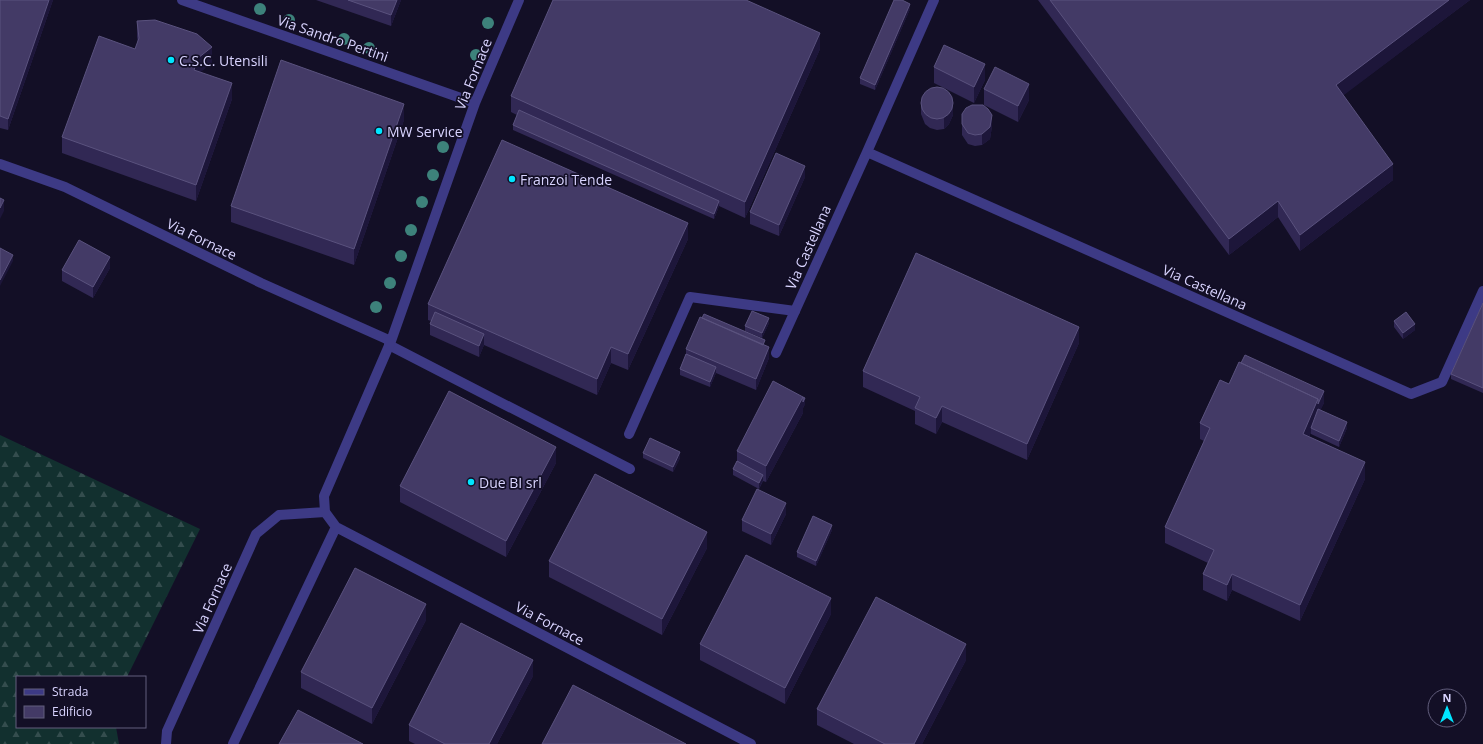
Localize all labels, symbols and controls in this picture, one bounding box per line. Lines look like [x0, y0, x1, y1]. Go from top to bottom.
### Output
street label: Via Sandro Pertini [275, 10, 391, 66]
street label: Via Fornace [450, 35, 496, 113]
place label: C.S.C. Utensili [179, 51, 268, 70]
marker: C.S.C. Utensili [166, 55, 176, 65]
place label: MW Service [387, 122, 463, 141]
marker: MW Service [374, 126, 384, 136]
place label: Franzoi Tende [520, 170, 612, 189]
marker: Franzoi Tende [507, 174, 517, 184]
street label: Via Castellana [781, 202, 835, 292]
street label: Via Fornace [164, 214, 240, 264]
street label: Via Castellana [1160, 260, 1250, 314]
place label: Due BI srl [479, 473, 542, 492]
marker: Due BI srl [466, 477, 476, 487]
street label: Via Fornace [188, 559, 236, 636]
street label: Via Fornace [512, 597, 588, 649]
legend [16, 676, 146, 728]
text: Strada [52, 683, 88, 700]
north arrow [1427, 688, 1467, 728]
text: N [1443, 690, 1451, 705]
text: Edificio [52, 703, 92, 720]

